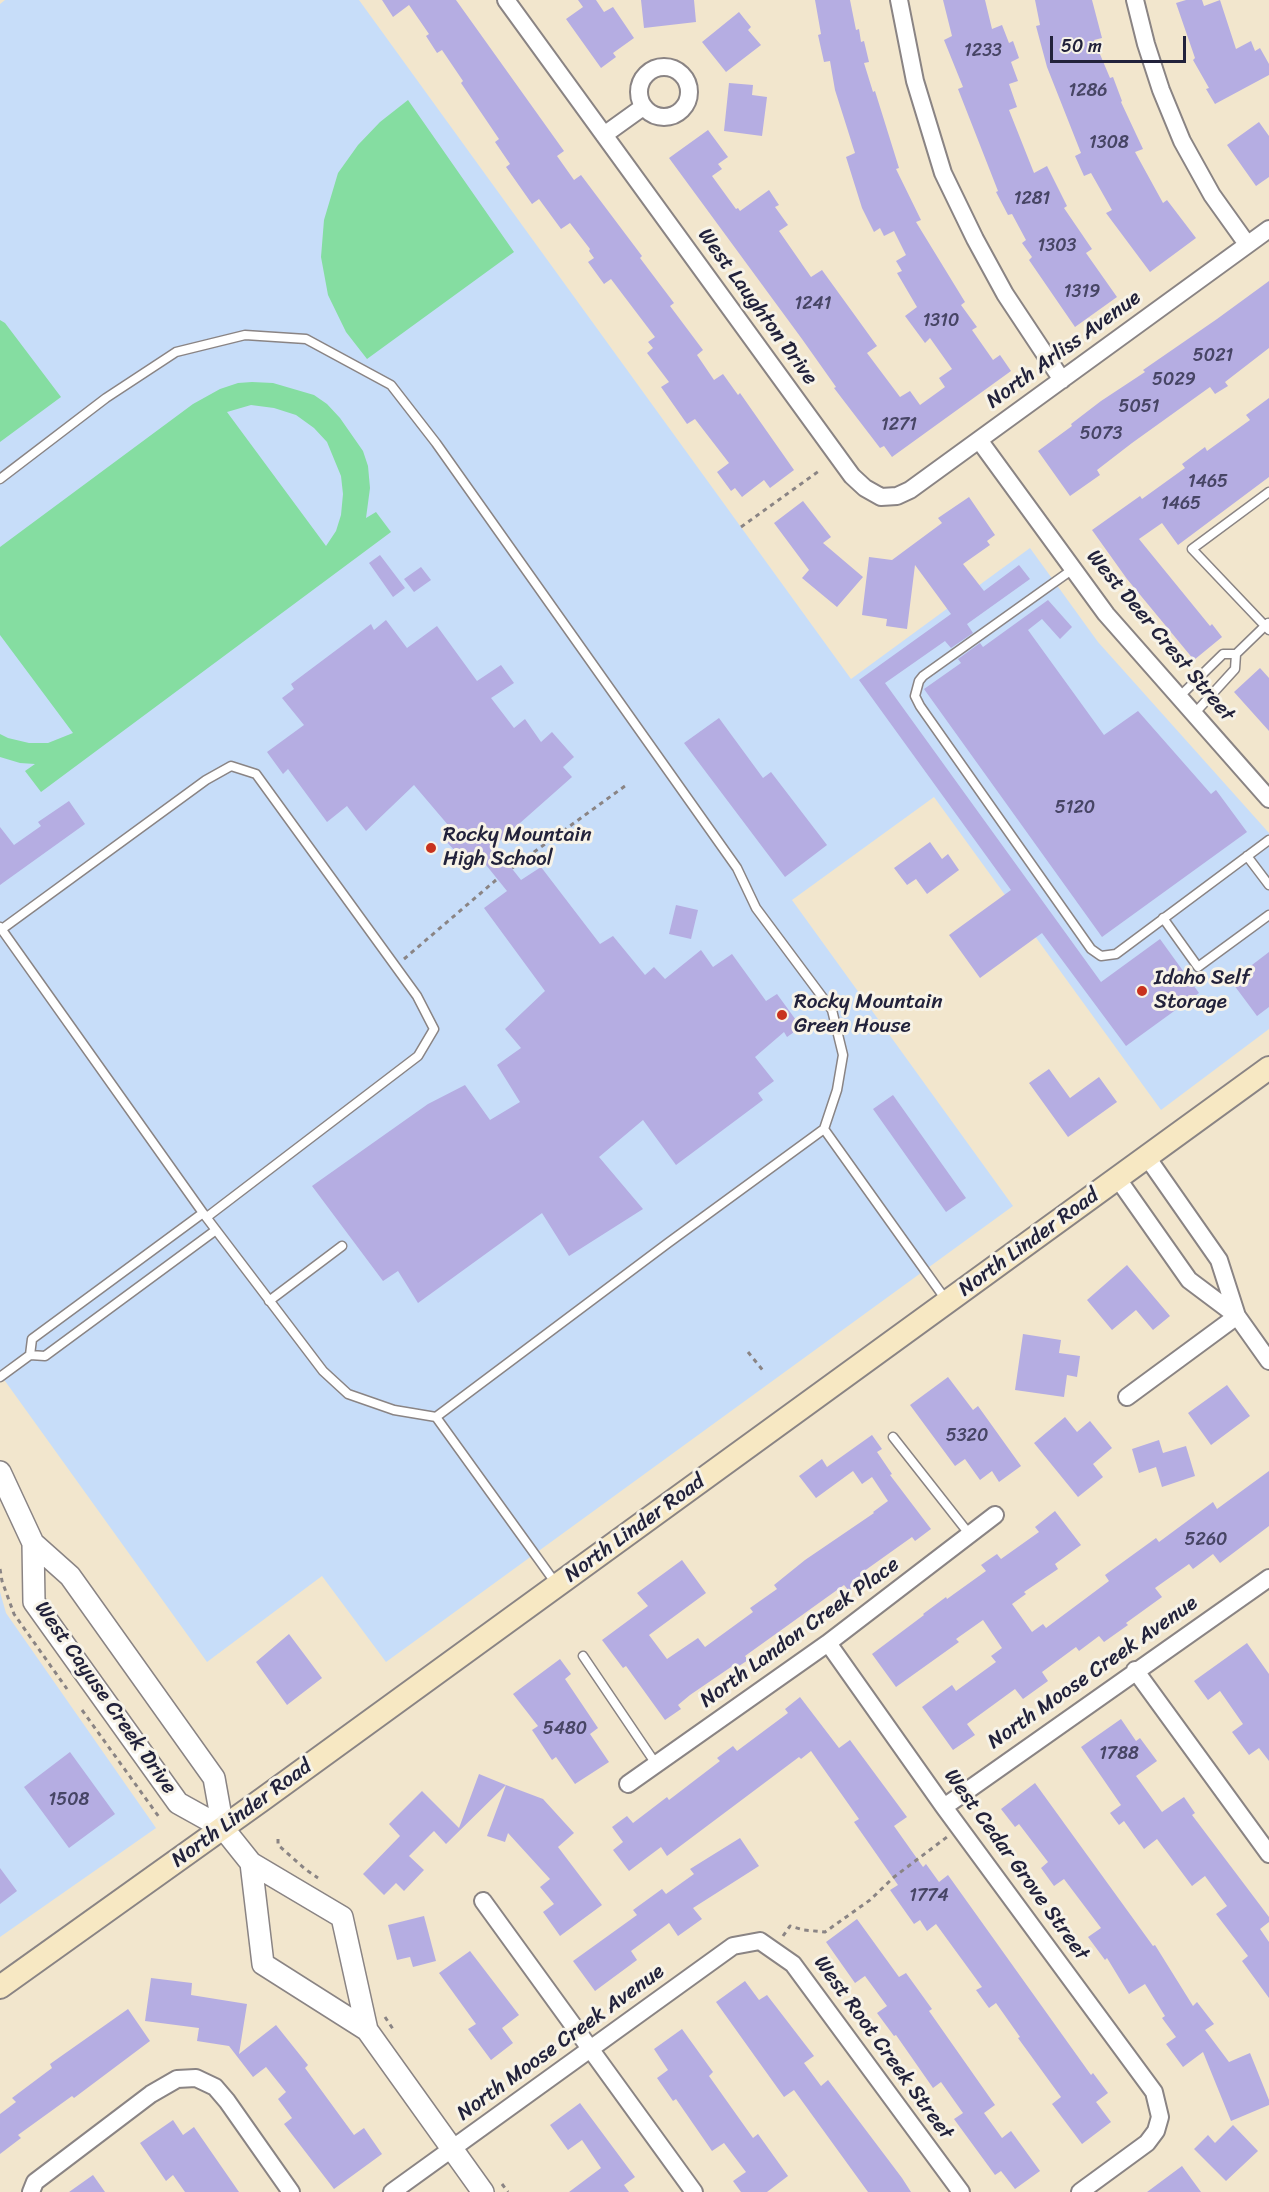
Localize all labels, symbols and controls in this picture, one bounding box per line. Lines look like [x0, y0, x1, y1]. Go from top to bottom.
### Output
scale bar [1053, 24, 1190, 62]
text: 50 m [1061, 30, 1102, 62]
house number: 1233 [964, 40, 1002, 62]
house number: 1286 [1068, 80, 1108, 102]
house number: 1308 [1089, 132, 1129, 154]
house number: 1281 [1014, 188, 1050, 210]
street label: West Laughton Drive [692, 224, 822, 390]
house number: 1303 [1038, 235, 1076, 257]
house number: 1319 [1064, 281, 1100, 303]
street label: North Arliss Avenue [982, 286, 1146, 414]
house number: 1241 [794, 293, 832, 315]
house number: 1310 [923, 310, 959, 332]
house number: 5021 [1193, 345, 1233, 367]
house number: 5029 [1152, 369, 1196, 391]
house number: 5051 [1118, 396, 1160, 418]
house number: 1271 [881, 414, 917, 436]
house number: 5073 [1080, 423, 1122, 445]
house number: 1465 [1188, 471, 1228, 493]
house number: 1465 [1161, 493, 1201, 515]
street label: West Deer Crest Street [1081, 545, 1239, 727]
house number: 5120 [1055, 797, 1095, 819]
place label: Rocky Mountain High School [443, 823, 592, 873]
marker: Rocky Mountain High School [424, 841, 438, 855]
place label: Idaho Self Storage [1154, 966, 1250, 1016]
marker: Idaho Self Storage [1135, 984, 1149, 998]
place label: Rocky Mountain Green House [794, 990, 943, 1040]
marker: Rocky Mountain Green House [775, 1008, 789, 1022]
street label: North Linder Road [954, 1184, 1104, 1302]
house number: 5320 [946, 1425, 988, 1447]
street label: North Linder Road [560, 1470, 710, 1588]
house number: 5260 [1185, 1529, 1227, 1551]
street label: North Landon Creek Place [695, 1552, 905, 1714]
street label: North Moose Creek Avenue [983, 1591, 1203, 1755]
street label: West Cayuse Creek Drive [29, 1597, 181, 1799]
house number: 5480 [543, 1718, 587, 1740]
house number: 1788 [1099, 1743, 1139, 1765]
street label: North Linder Road [167, 1755, 317, 1873]
street label: West Cedar Grove Street [938, 1764, 1094, 1966]
house number: 1508 [49, 1789, 89, 1811]
house number: 1774 [909, 1885, 949, 1907]
street label: West Root Creek Street [808, 1951, 958, 2145]
street label: North Moose Creek Avenue [452, 1959, 670, 2127]

